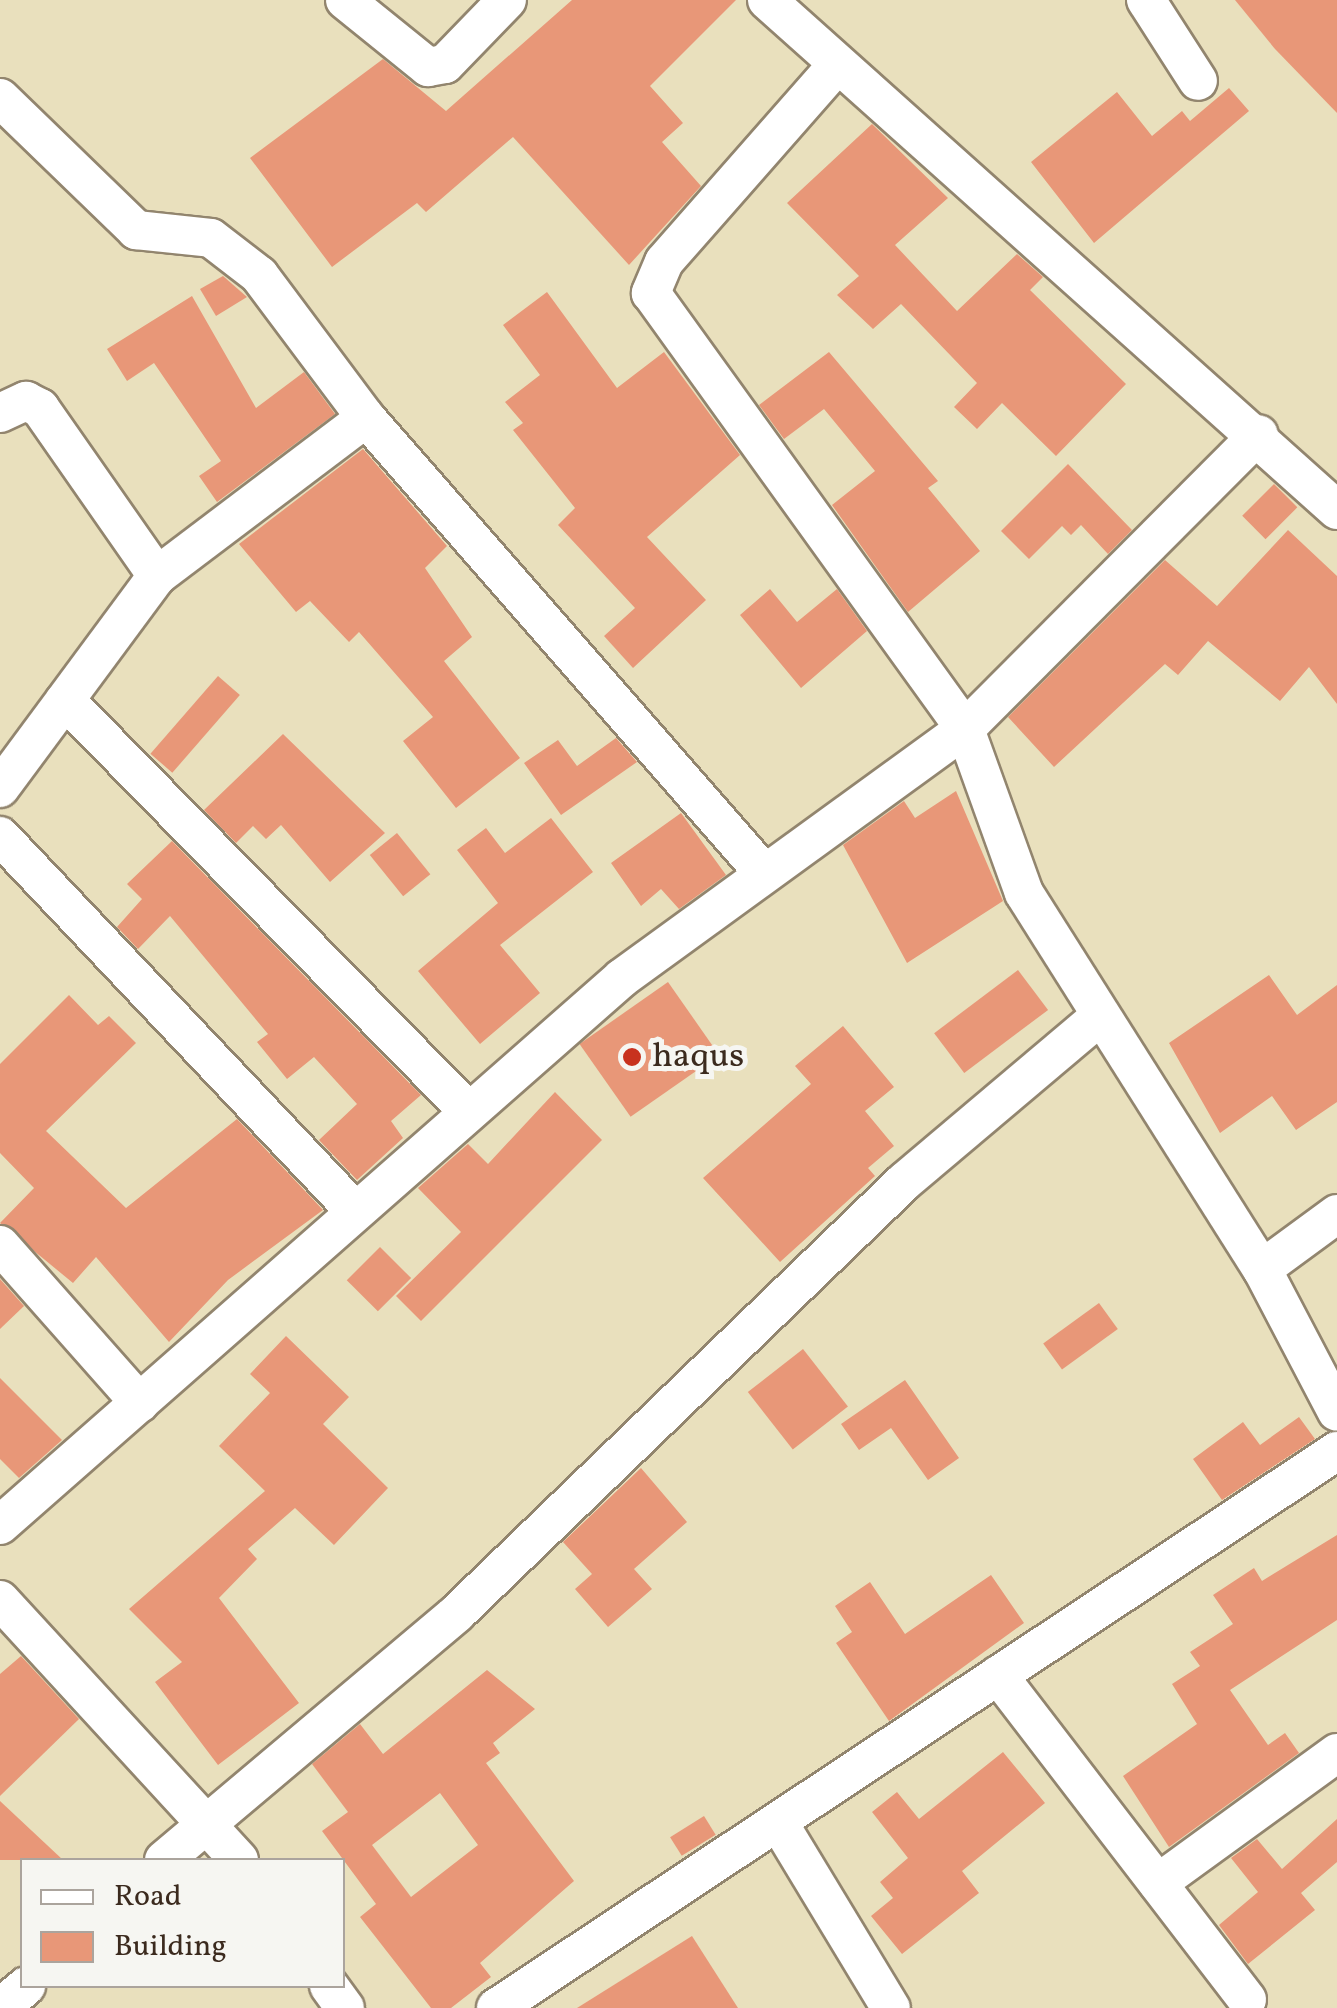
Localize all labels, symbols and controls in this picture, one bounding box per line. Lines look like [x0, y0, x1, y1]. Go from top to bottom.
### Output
place label: haqus [652, 1036, 744, 1078]
marker: haqus [621, 1046, 643, 1068]
legend [20, 1858, 345, 1988]
text: Road [114, 1876, 182, 1918]
text: Building [114, 1926, 227, 1968]

